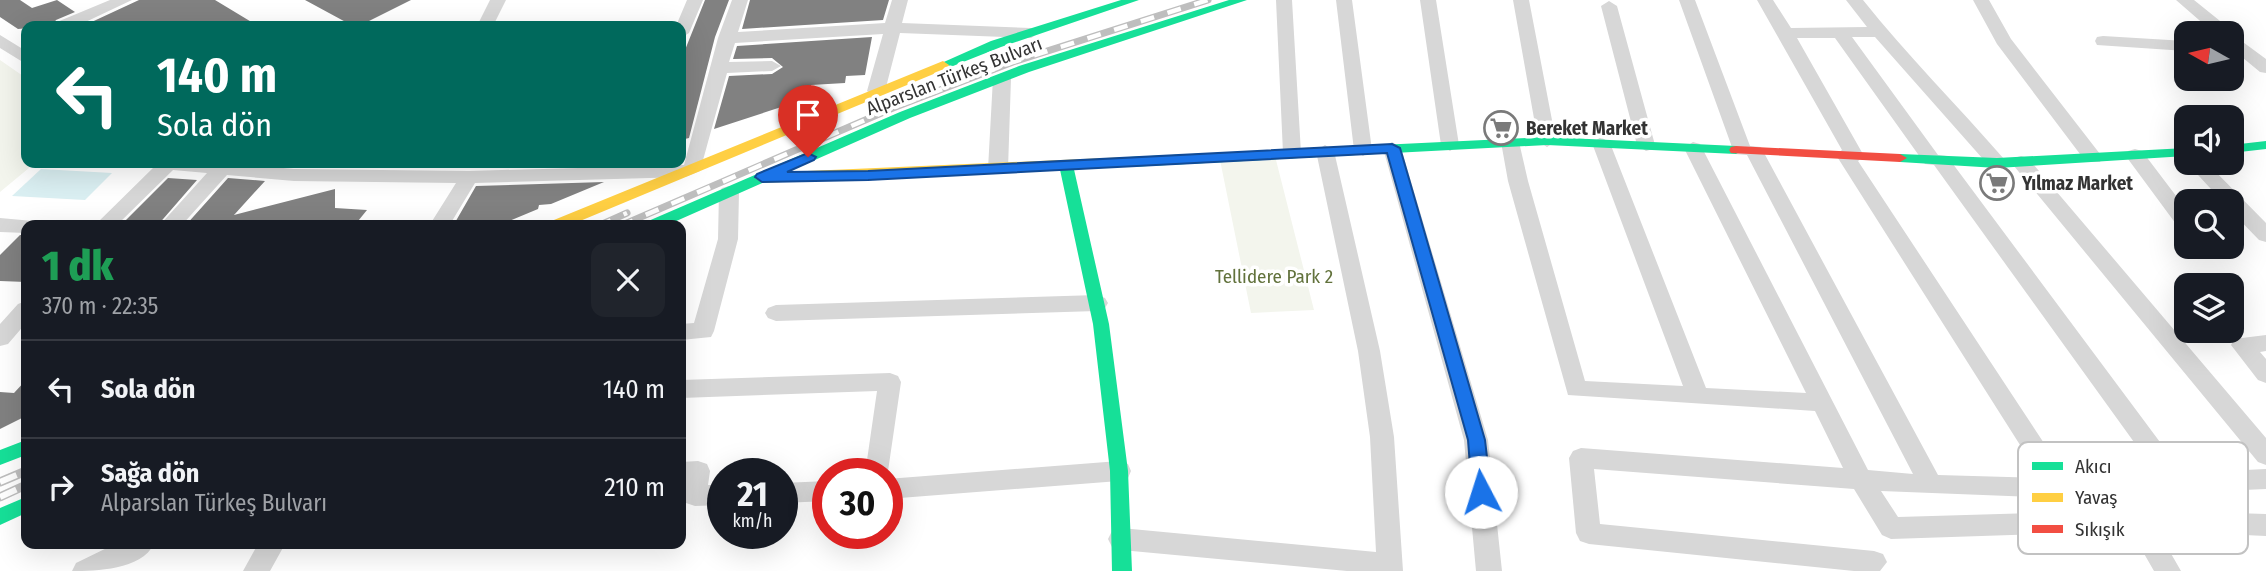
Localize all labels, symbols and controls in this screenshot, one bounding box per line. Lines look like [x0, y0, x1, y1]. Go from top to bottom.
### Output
north arrow [2174, 21, 2244, 91]
map controls [2174, 21, 2244, 343]
street label: Alparslan Türkeş Bulvarı [863, 32, 1045, 120]
text: 140 m [157, 46, 277, 105]
icon: left [42, 49, 133, 140]
pin [778, 85, 838, 157]
icon: arrive [789, 96, 827, 134]
button: sound [2174, 105, 2244, 175]
text: Sola dön [157, 106, 272, 144]
supermarket icon: Bereket Market [1482, 109, 1520, 147]
place label: Bereket Market [1526, 117, 1648, 140]
supermarket icon: Yılmaz Market [1978, 164, 2016, 202]
place label: Yılmaz Market [2021, 172, 2133, 195]
button: search [2174, 189, 2244, 259]
text: 1 dk [42, 241, 113, 291]
button: close [591, 243, 665, 317]
park label: Tellidere Park 2 [1215, 265, 1333, 288]
button: layers [2174, 273, 2244, 343]
text: 370 m · 22:35 [42, 292, 158, 320]
icon: left [42, 370, 80, 408]
text: Sola dön [101, 374, 195, 405]
text: 140 m [603, 374, 665, 405]
legend [2018, 442, 2248, 554]
position arrow [1444, 455, 1518, 529]
text: Akıcı [2075, 455, 2112, 478]
text: Sağa dön [101, 458, 200, 489]
speed limit sign: 30 [812, 458, 903, 549]
icon: right [42, 468, 80, 506]
text: 210 m [604, 472, 665, 503]
text: 21 [737, 473, 768, 515]
text: Yavaş [2075, 486, 2117, 509]
text: Alparslan Türkeş Bulvarı [101, 489, 327, 517]
text: km/h [732, 510, 773, 532]
text: Sıkışık [2075, 518, 2125, 541]

